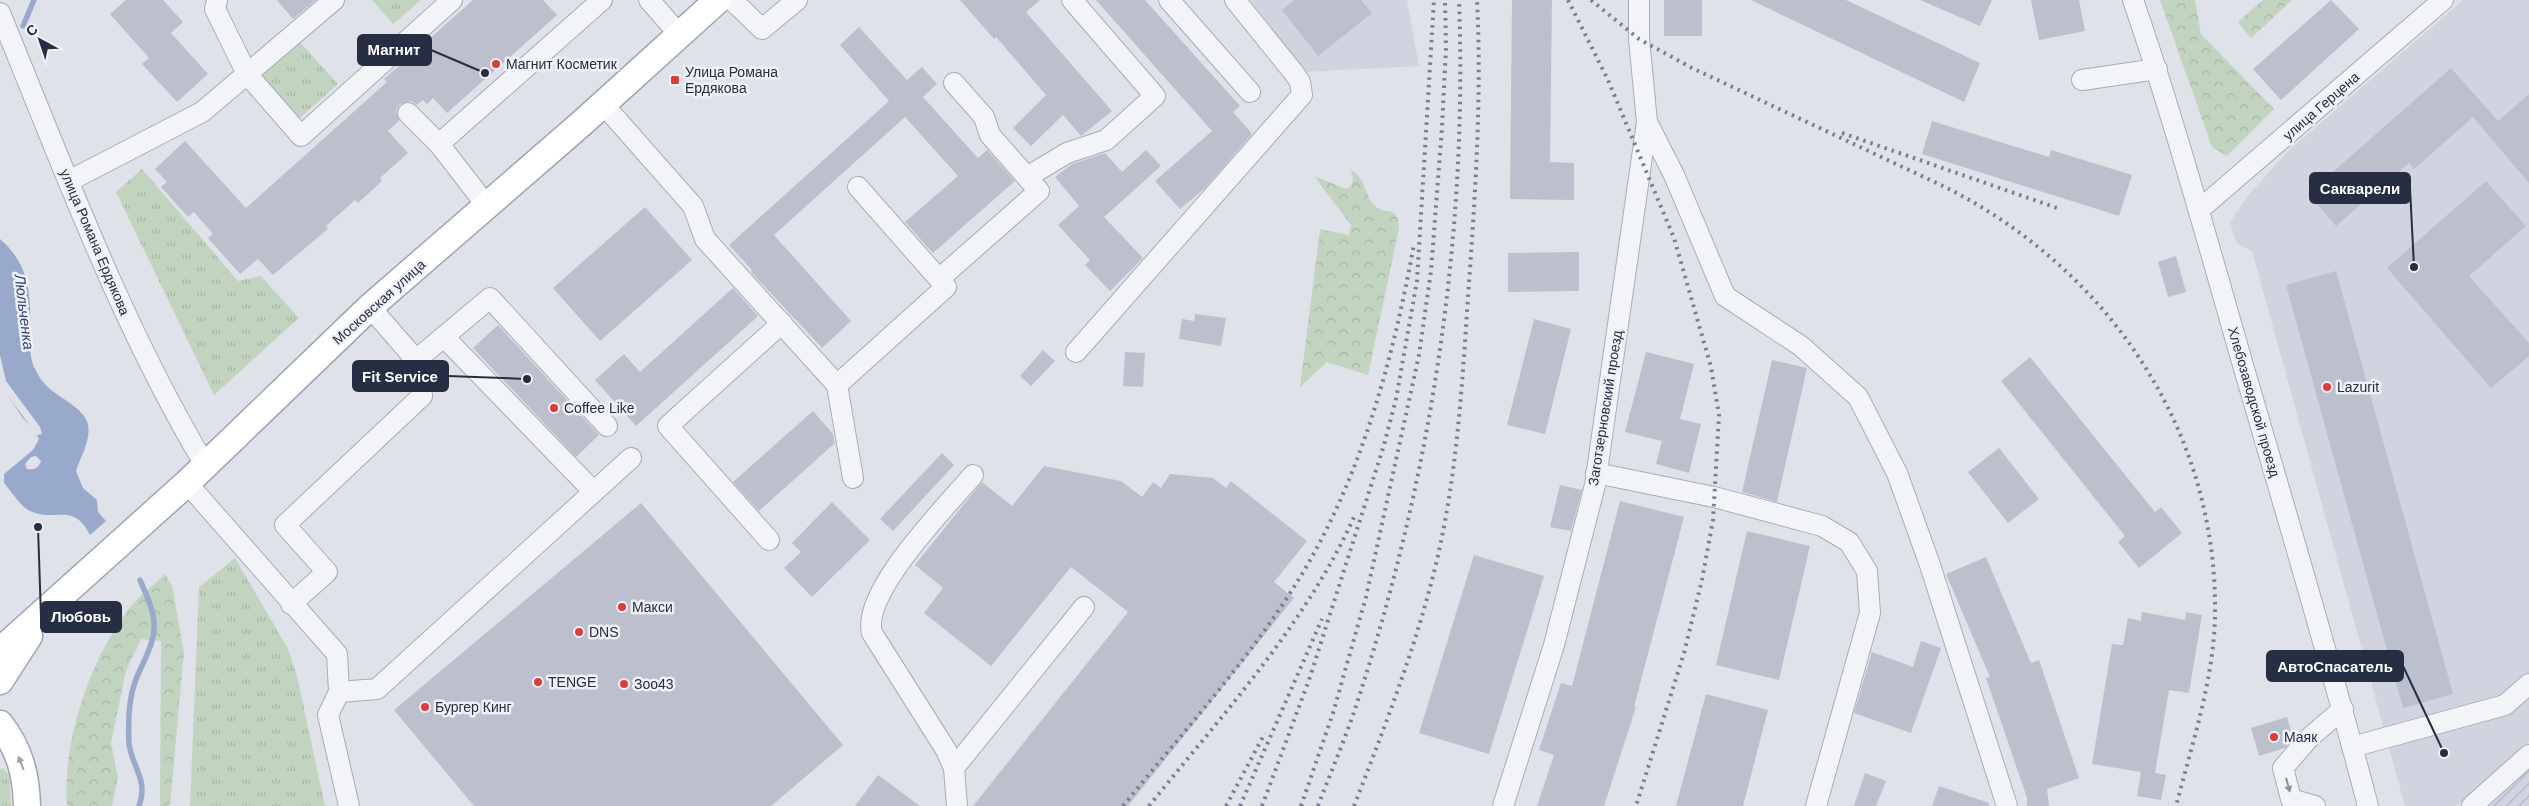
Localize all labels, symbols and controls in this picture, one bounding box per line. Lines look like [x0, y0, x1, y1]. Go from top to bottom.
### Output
north arrow [15, 15, 65, 65]
text: С [23, 21, 41, 39]
callout: Магнит [358, 35, 431, 65]
text: Магнит [368, 41, 420, 58]
place label: Магнит Косметик [506, 56, 618, 72]
marker: Магнит Косметик [490, 58, 502, 70]
place label: Улица Романа Ердякова [685, 64, 778, 96]
street label: улица Герцена [2280, 68, 2363, 143]
marker: Улица Романа Ердякова [669, 74, 681, 86]
street label: улица Романа Ердякова [57, 166, 133, 318]
callout: Сакварели [2310, 173, 2410, 203]
text: Сакварели [2320, 180, 2400, 197]
street label: Московская улица [329, 256, 429, 348]
water label: Люльченка [11, 272, 38, 351]
street label: Хлебозаводской проезд [2225, 325, 2283, 479]
street label: Заготзерновский проезд [1585, 329, 1625, 487]
callout: Fit Service [353, 361, 448, 391]
text: Fit Service [362, 368, 438, 385]
place label: Lazurit [2337, 379, 2379, 395]
marker: Lazurit [2321, 381, 2333, 393]
place label: Coffee Like [564, 400, 635, 416]
marker: Coffee Like [548, 402, 560, 414]
place label: Макси [632, 599, 673, 615]
marker: Макси [616, 601, 628, 613]
callout: Любовь [41, 602, 121, 632]
text: Любовь [51, 608, 111, 625]
place label: DNS [589, 624, 619, 640]
marker: DNS [573, 626, 585, 638]
callout: АвтоСпасатель [2267, 651, 2403, 681]
text: АвтоСпасатель [2277, 658, 2393, 675]
place label: TENGE [548, 674, 596, 690]
marker: TENGE [532, 676, 544, 688]
place label: Зоо43 [634, 676, 674, 692]
marker: Зоо43 [618, 678, 630, 690]
place label: Бургер Кинг [435, 699, 512, 715]
marker: Бургер Кинг [419, 701, 431, 713]
place label: Маяк [2284, 729, 2318, 745]
marker: Маяк [2268, 731, 2280, 743]
one-way arrow [17, 755, 25, 770]
one-way arrow [2284, 777, 2292, 792]

